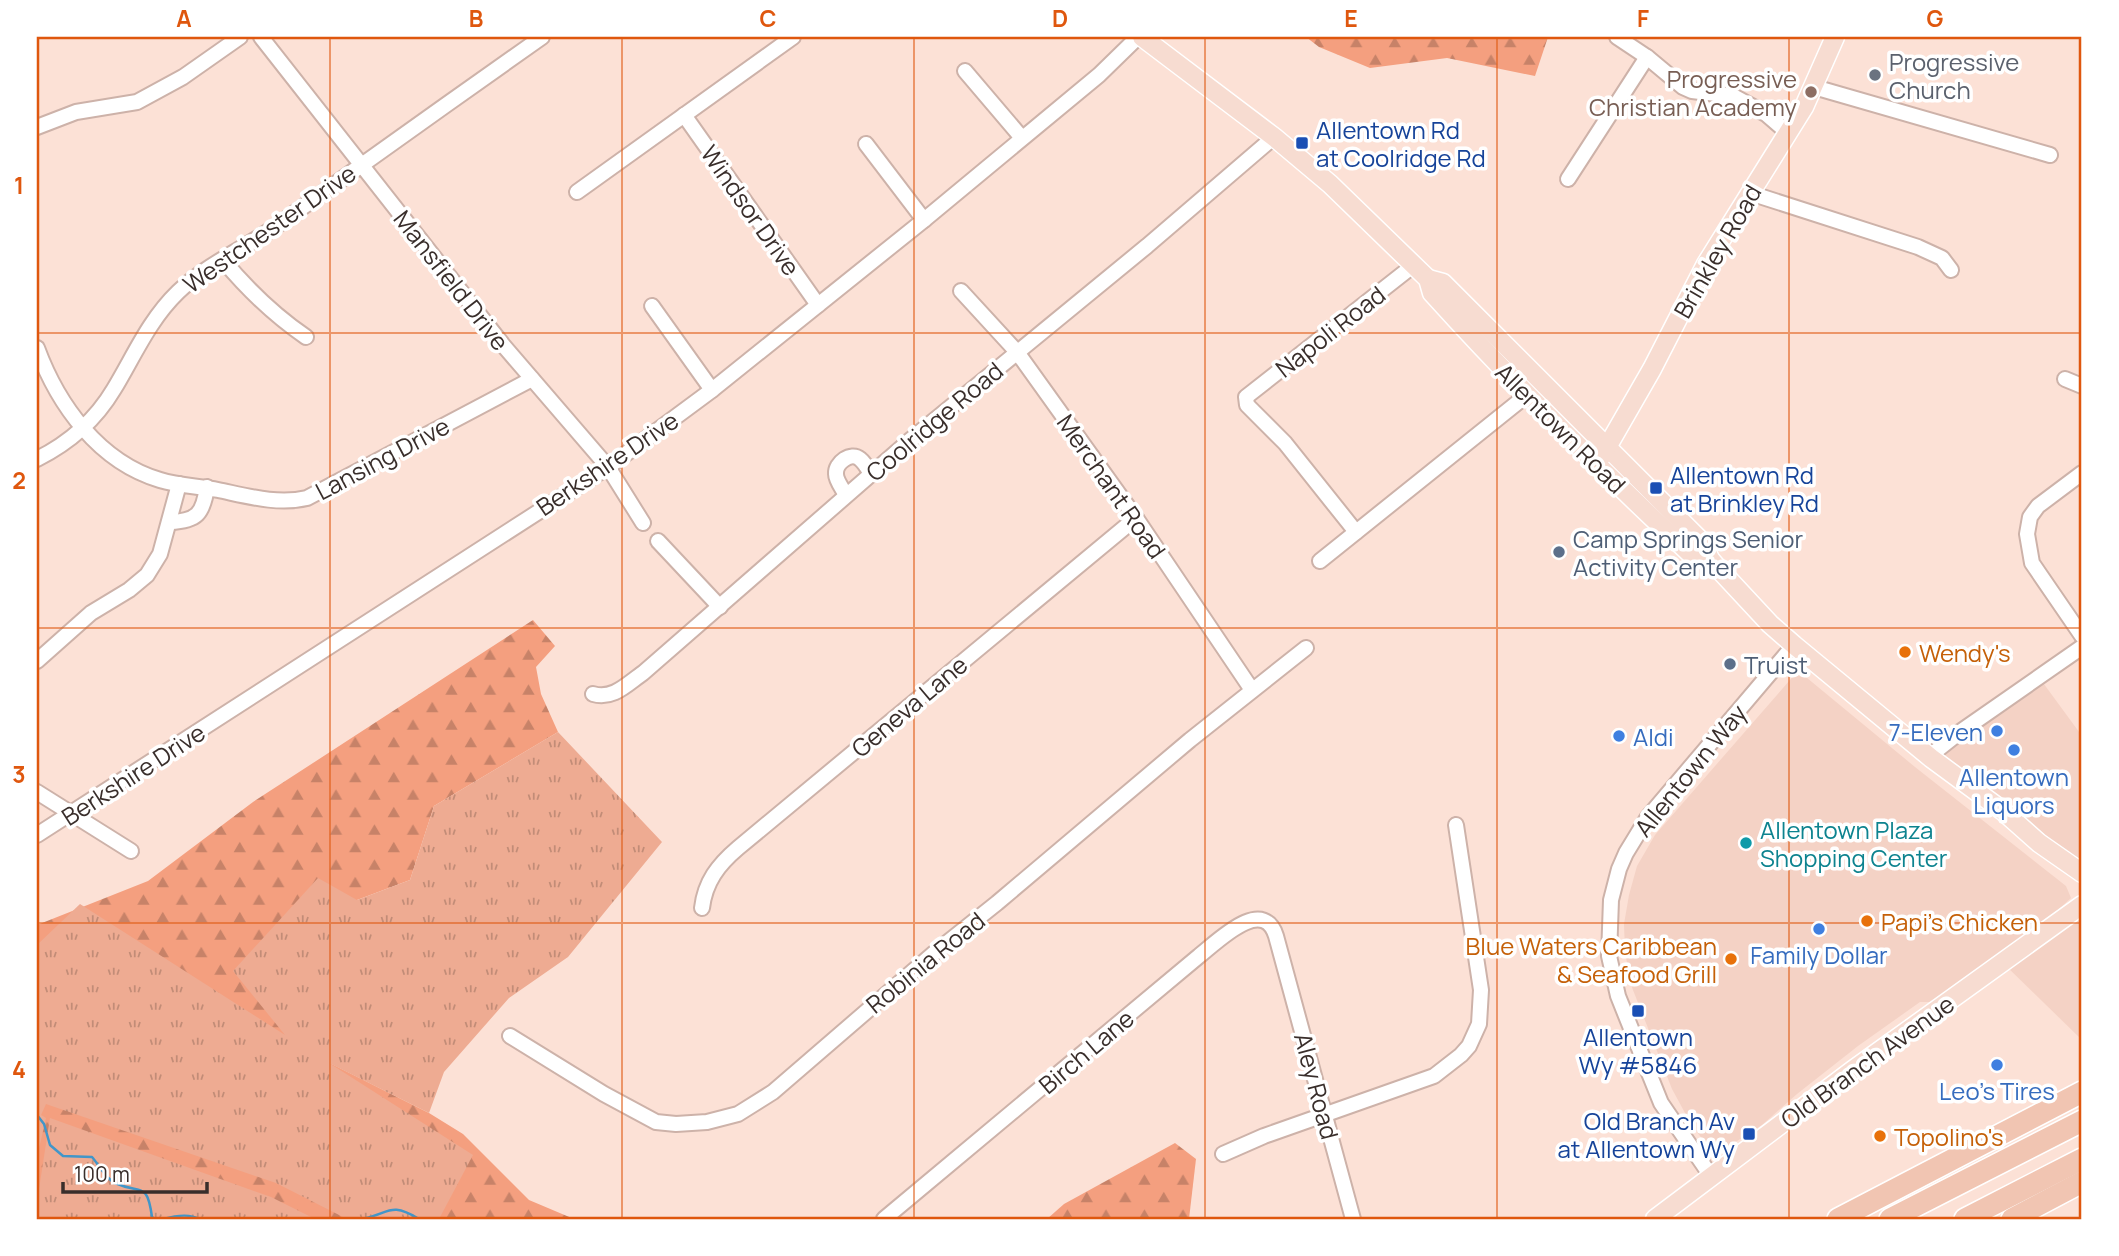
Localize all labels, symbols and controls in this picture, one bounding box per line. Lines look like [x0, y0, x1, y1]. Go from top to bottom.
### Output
text: A [176, 2, 192, 34]
text: B [469, 2, 483, 34]
text: C [760, 2, 777, 34]
text: D [1052, 2, 1068, 34]
text: E [1344, 2, 1358, 34]
text: F [1637, 2, 1649, 34]
text: G [1927, 2, 1944, 34]
place label: Progressive Church [1889, 45, 2019, 106]
place label: Progressive Christian Academy [1589, 62, 1797, 123]
marker: Progressive Church [1867, 67, 1883, 83]
marker: Progressive Christian Academy [1803, 84, 1819, 100]
place label: Allentown Rd at Coolridge Rd [1316, 113, 1486, 174]
marker: Allentown Rd at Coolridge Rd [1294, 135, 1310, 151]
street label: Windsor Drive [694, 138, 808, 282]
street label: Westchester Drive [176, 156, 362, 300]
text: 1 [14, 169, 24, 201]
street label: Brinkley Road [1665, 178, 1769, 324]
street label: Mansfield Drive [387, 203, 517, 357]
street label: Napoli Road [1268, 278, 1392, 384]
street label: Coolridge Road [858, 354, 1010, 488]
street label: Allentown Road [1489, 356, 1633, 500]
street label: Berkshire Drive [529, 403, 685, 523]
street label: Merchant Road [1050, 407, 1174, 565]
street label: Lansing Drive [309, 409, 455, 507]
place label: Allentown Rd at Brinkley Rd [1670, 458, 1819, 519]
text: 2 [12, 464, 26, 496]
marker: Allentown Rd at Brinkley Rd [1648, 480, 1664, 496]
place label: Camp Springs Senior Activity Center [1573, 522, 1804, 583]
marker: Camp Springs Senior Activity Center [1551, 544, 1567, 560]
place label: Wendy's [1919, 636, 2011, 669]
marker: Wendy's [1897, 644, 1913, 660]
street label: Geneva Lane [844, 648, 974, 764]
place label: Truist [1744, 648, 1808, 681]
marker: Truist [1722, 656, 1738, 672]
street label: Allentown Way [1626, 697, 1754, 843]
street label: Berkshire Drive [55, 715, 211, 833]
place label: 7-Eleven [1889, 715, 1983, 748]
place label: Aldi [1633, 720, 1674, 753]
marker: 7-Eleven [1989, 723, 2005, 739]
marker: Aldi [1611, 728, 1627, 744]
marker: Allentown Liquors [2006, 742, 2022, 758]
text: 3 [12, 758, 26, 790]
place label: Allentown Liquors [1959, 760, 2069, 821]
place label: Allentown Plaza Shopping Center [1760, 813, 1948, 874]
marker: Allentown Plaza Shopping Center [1738, 835, 1754, 851]
street label: Robinia Road [859, 904, 991, 1020]
place label: Papi's Chicken [1881, 905, 2038, 938]
marker: Papi's Chicken [1859, 913, 1875, 929]
marker: Family Dollar [1811, 921, 1827, 937]
place label: Blue Waters Caribbean & Seafood Grill [1466, 929, 1717, 990]
place label: Family Dollar [1750, 938, 1888, 971]
marker: Blue Waters Caribbean & Seafood Grill [1723, 951, 1739, 967]
street label: Old Branch Avenue [1774, 987, 1960, 1135]
street label: Birch Lane [1031, 1001, 1141, 1101]
marker: Allentown Wy #5846 [1630, 1003, 1646, 1019]
place label: Allentown Wy #5846 [1579, 1020, 1697, 1081]
street label: Aley Road [1287, 1029, 1347, 1143]
text: 4 [12, 1053, 26, 1085]
marker: Leo's Tires [1989, 1057, 2005, 1073]
place label: Leo's Tires [1939, 1074, 2055, 1107]
place label: Old Branch Av at Allentown Wy [1557, 1104, 1735, 1165]
place label: Topolino's [1894, 1120, 2004, 1153]
marker: Old Branch Av at Allentown Wy [1741, 1126, 1757, 1142]
marker: Topolino's [1872, 1128, 1888, 1144]
scale bar [63, 1151, 206, 1195]
text: 100 m [74, 1160, 130, 1188]

